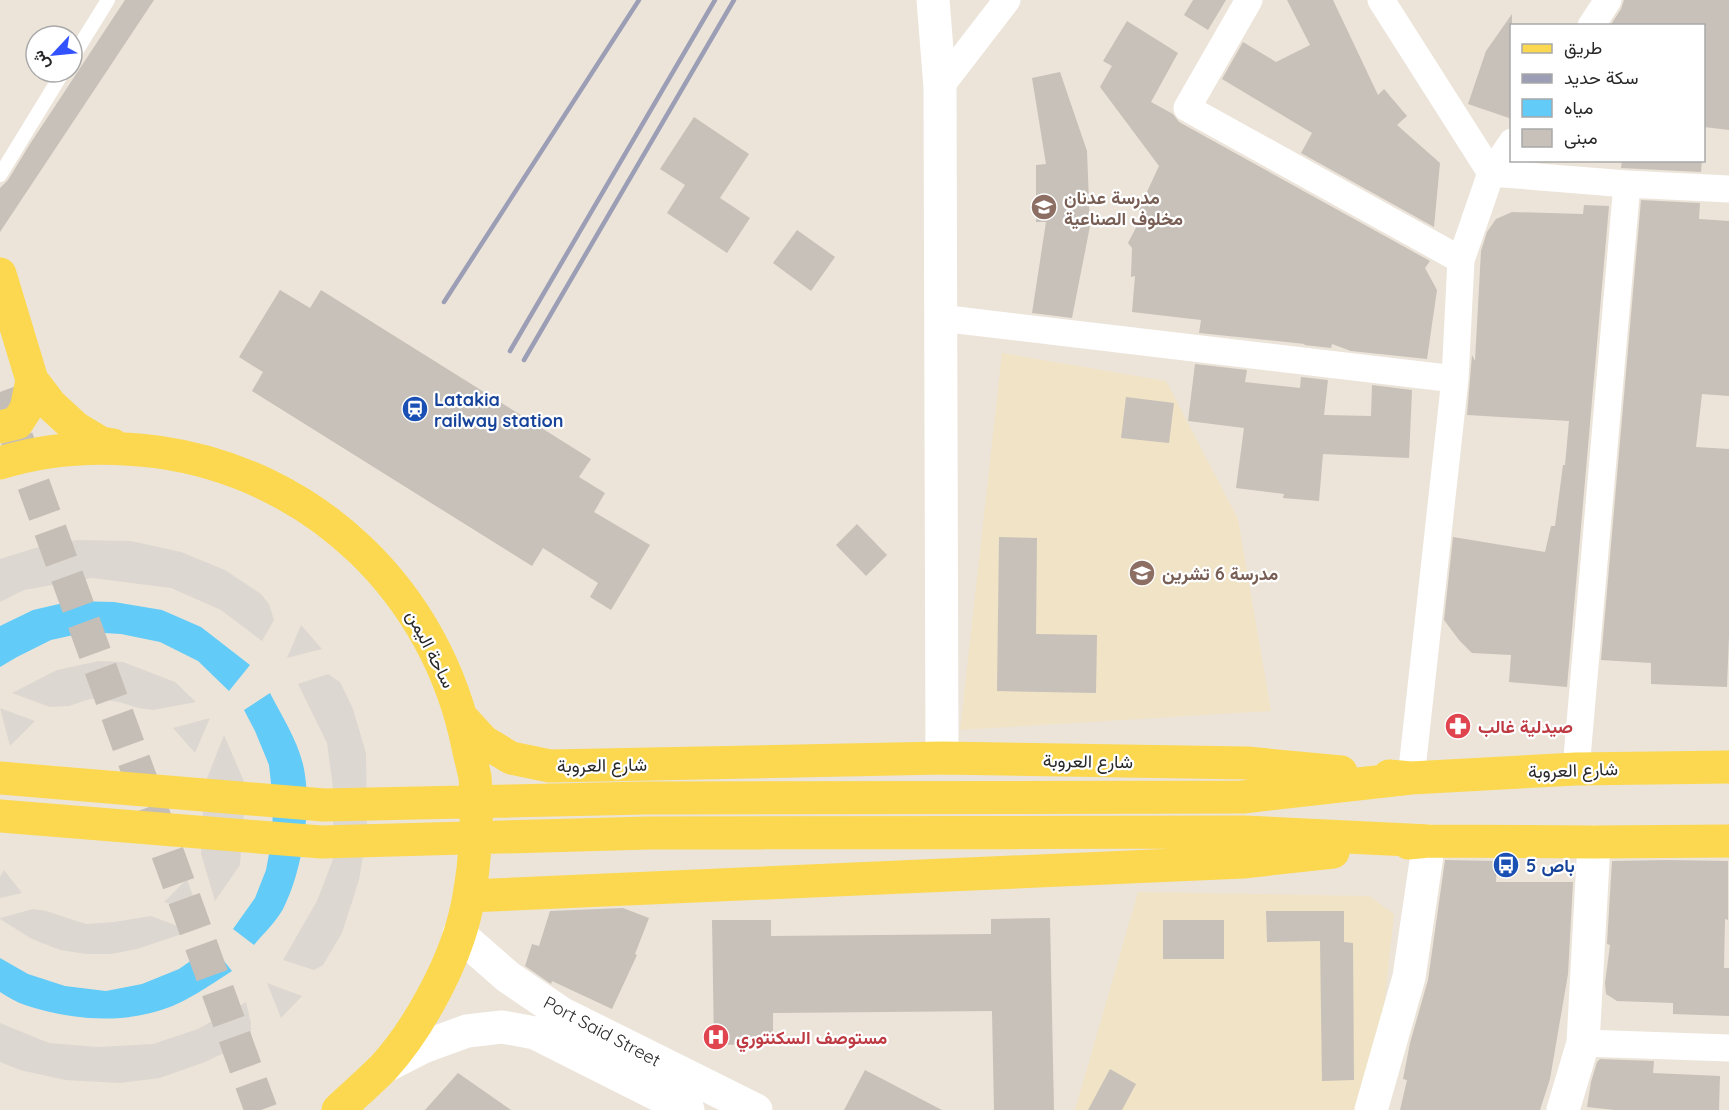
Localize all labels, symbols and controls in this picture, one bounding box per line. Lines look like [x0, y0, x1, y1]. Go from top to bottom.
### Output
north arrow [24, 24, 84, 84]
legend [1510, 24, 1705, 162]
text: طريق [1564, 36, 1602, 59]
text: ش [27, 48, 54, 74]
text: سكة حديد [1564, 66, 1638, 89]
text: مياه [1564, 96, 1593, 119]
text: مبنى [1564, 126, 1598, 149]
place label: مدرسة عدنان مخلوف الصناعية [1064, 186, 1183, 230]
school or university icon: مدرسة عدنان مخلوف الصناعية [1029, 192, 1059, 222]
place label: Latakia railway station [434, 388, 563, 432]
station icon: Latakia railway station [400, 394, 430, 424]
school or university icon: مدرسة 6 تشرين [1127, 558, 1157, 588]
place label: مدرسة 6 تشرين [1162, 562, 1278, 585]
street label: ساحة اليمن [402, 606, 460, 692]
pharmacy icon: صيدلية غالب [1443, 711, 1473, 741]
place label: صيدلية غالب [1478, 715, 1573, 738]
street label: شارع العروبة [1043, 749, 1133, 774]
street label: شارع العروبة [557, 753, 647, 778]
street label: شارع العروبة [1528, 757, 1618, 784]
bus stop icon: باص 5 [1491, 850, 1521, 880]
place label: باص 5 [1526, 854, 1575, 877]
street label: Port Said Street [540, 991, 664, 1071]
hospital icon: مستوصف السكنتوري [701, 1022, 731, 1052]
place label: مستوصف السكنتوري [736, 1026, 888, 1053]

